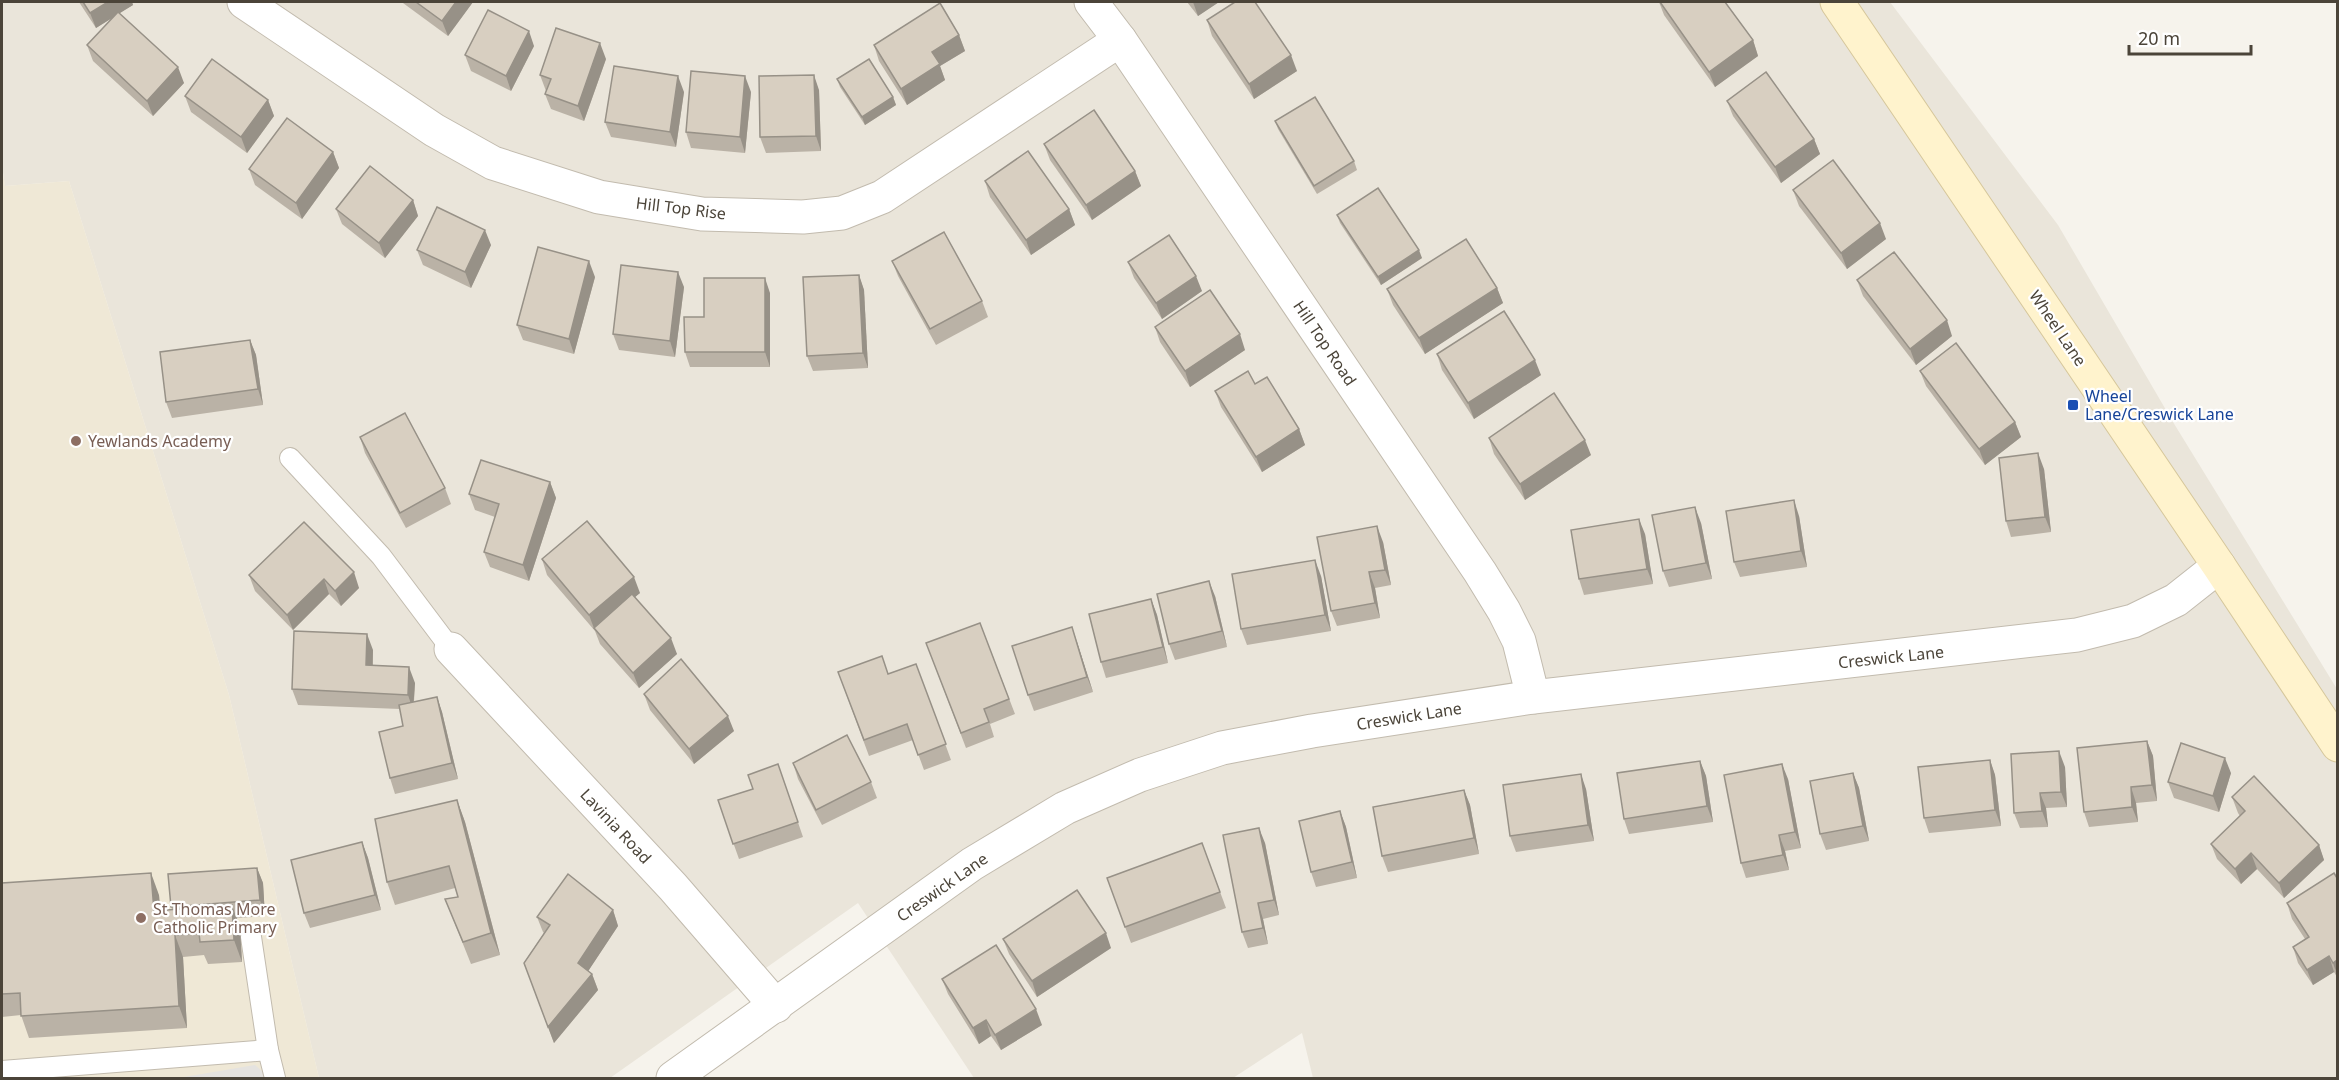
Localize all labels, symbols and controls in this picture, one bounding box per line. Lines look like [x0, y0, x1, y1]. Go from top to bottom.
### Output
scale bar [2129, 18, 2250, 56]
text: 20 m [2138, 26, 2180, 50]
street label: Hill Top Rise [635, 192, 727, 224]
street label: Wheel Lane [2024, 286, 2092, 370]
street label: Hill Top Road [1288, 296, 1362, 390]
place label: Wheel Lane/Creswick Lane [2085, 385, 2234, 425]
marker: Wheel Lane/Creswick Lane [2066, 398, 2080, 412]
place label: Yewlands Academy [88, 430, 232, 452]
marker: Yewlands Academy [69, 434, 83, 448]
street label: Creswick Lane [1837, 640, 1945, 674]
street label: Creswick Lane [1355, 697, 1463, 735]
street label: Lavinia Road [575, 784, 657, 868]
street label: Creswick Lane [892, 847, 992, 927]
place label: St Thomas More Catholic Primary [153, 898, 277, 938]
marker: St Thomas More Catholic Primary [134, 911, 148, 925]

